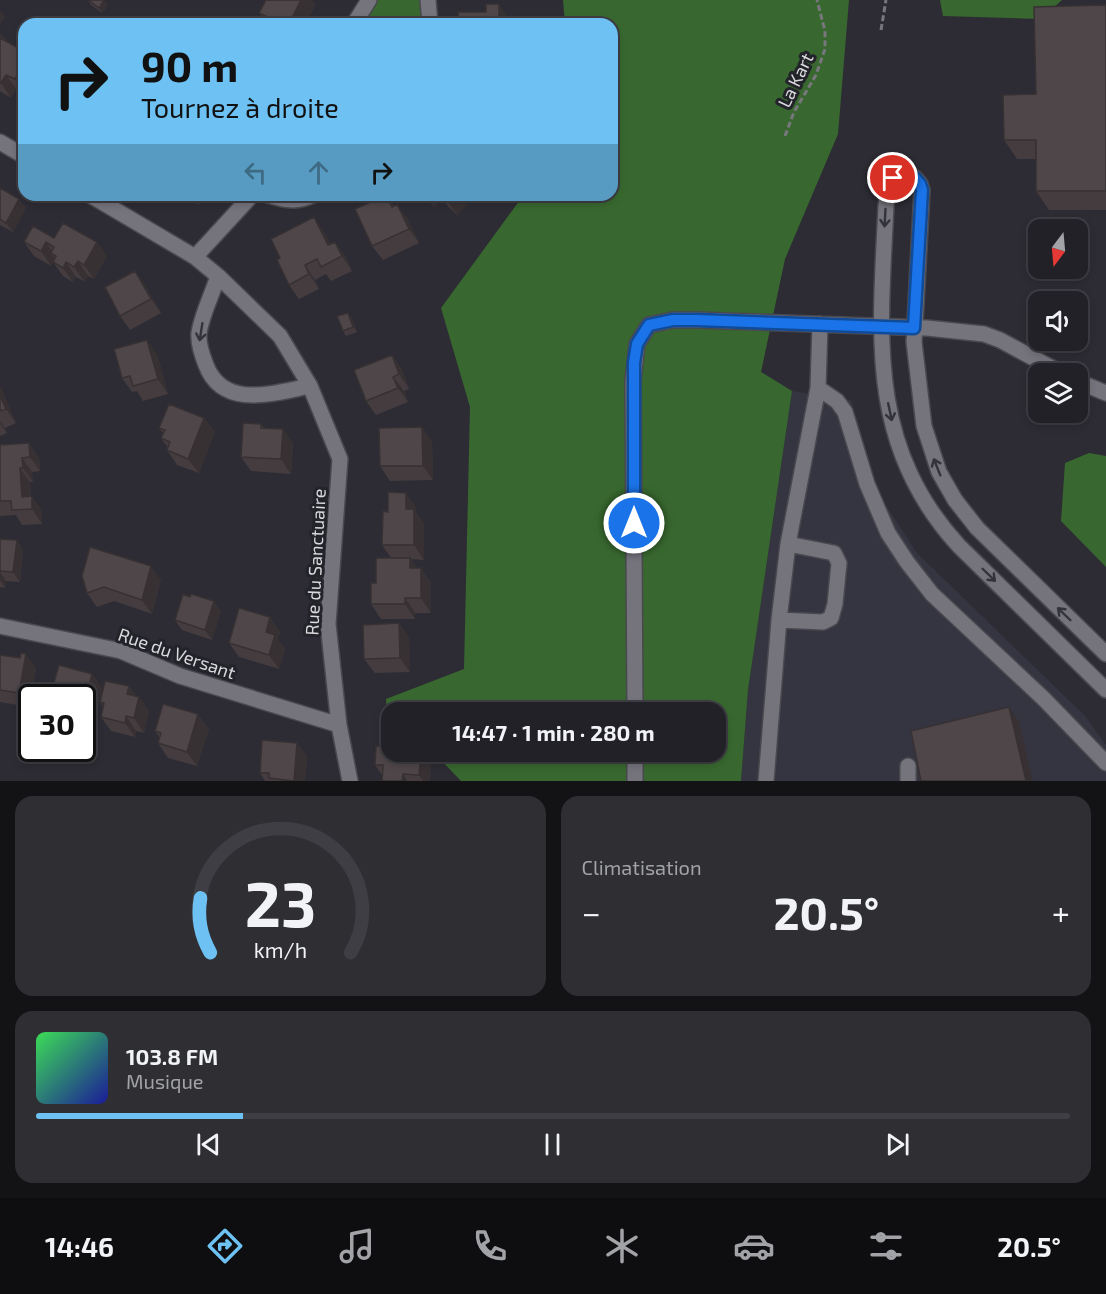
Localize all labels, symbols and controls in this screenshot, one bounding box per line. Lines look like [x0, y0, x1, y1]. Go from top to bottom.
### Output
text: 90 m [141, 40, 238, 90]
icon: right [42, 42, 120, 120]
street label: La Kart [772, 49, 818, 111]
text: Tournez à droite [141, 91, 339, 123]
pin [867, 152, 918, 203]
icon: left [239, 156, 272, 189]
icon: ahead [302, 156, 335, 189]
icon: right [365, 156, 398, 189]
icon: arrive [876, 161, 909, 194]
one-way arrow [880, 207, 891, 227]
north arrow [1028, 219, 1088, 279]
map controls [1028, 219, 1088, 423]
button: sound [1028, 291, 1088, 351]
one-way arrow [196, 322, 207, 341]
button: layers [1028, 363, 1088, 423]
one-way arrow [885, 402, 896, 421]
one-way arrow [931, 459, 942, 477]
street label: Rue du Sanctuaire [300, 488, 330, 636]
position arrow [602, 491, 666, 555]
one-way arrow [981, 568, 996, 583]
one-way arrow [1057, 606, 1072, 621]
street label: Rue du Versant [115, 623, 239, 683]
speed limit sign: 30 [18, 684, 96, 762]
text: 14:47 · 1 min · 280 m [452, 719, 655, 745]
text: Climatisation [582, 855, 702, 879]
text: 23 [244, 865, 316, 940]
text: 20.5° [773, 885, 879, 939]
text: − [582, 892, 601, 932]
text: + [1052, 892, 1070, 932]
text: km/h [254, 937, 307, 962]
text: 103.8 FM [126, 1043, 218, 1069]
text: Musique [126, 1069, 204, 1093]
icon: previous [192, 1128, 225, 1161]
icon: pause [536, 1128, 569, 1161]
icon: next [881, 1128, 914, 1161]
icon: directions [204, 1225, 246, 1267]
icon: music [336, 1225, 378, 1267]
icon: phone [469, 1225, 511, 1267]
icon: climate [601, 1225, 643, 1267]
icon: car [733, 1225, 775, 1267]
icon: filters [865, 1225, 907, 1267]
text: 14:46 [45, 1230, 114, 1262]
text: 20.5° [997, 1230, 1061, 1262]

